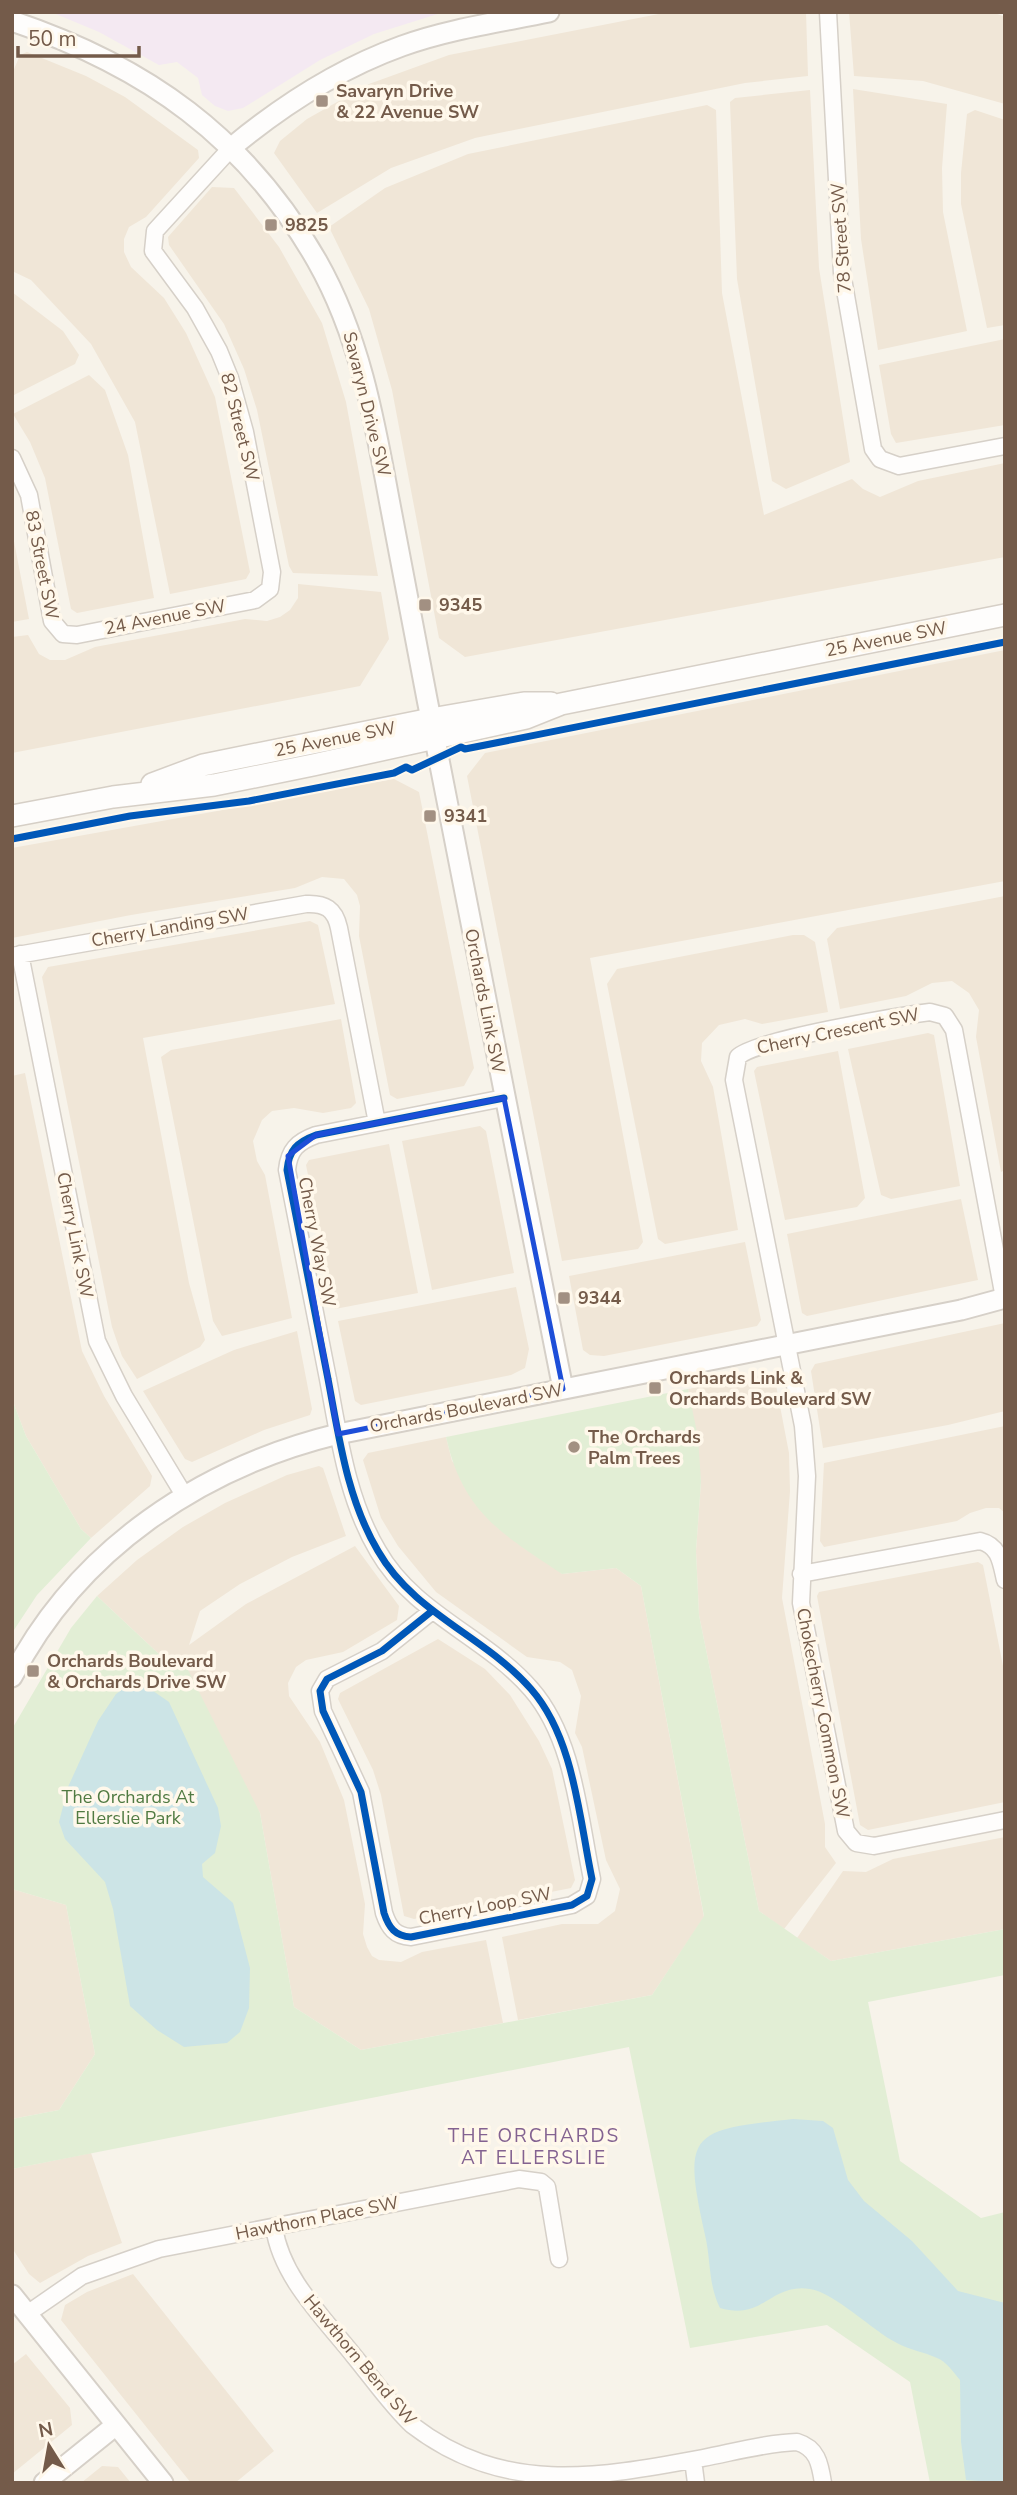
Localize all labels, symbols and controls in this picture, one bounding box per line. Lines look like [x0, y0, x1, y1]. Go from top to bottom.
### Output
scale bar [18, 14, 138, 58]
text: 50 m [28, 25, 77, 53]
place label: Savaryn Drive & 22 Avenue SW [336, 79, 479, 124]
marker: Savaryn Drive & 22 Avenue SW [314, 93, 330, 109]
street label: 78 Street SW [825, 182, 857, 294]
place label: 9825 [285, 213, 328, 237]
marker: 9825 [263, 217, 279, 233]
street label: Savaryn Drive SW [337, 329, 397, 479]
street label: 82 Street SW [215, 370, 265, 484]
street label: 83 Street SW [20, 508, 64, 622]
street label: 24 Avenue SW [102, 593, 228, 640]
place label: 9345 [439, 593, 482, 617]
marker: 9345 [417, 597, 433, 613]
street label: 25 Avenue SW [823, 615, 949, 662]
street label: 25 Avenue SW [272, 715, 398, 762]
place label: 9341 [444, 804, 487, 828]
marker: 9341 [422, 808, 438, 824]
street label: Cherry Landing SW [89, 901, 251, 953]
street label: Orchards Link SW [459, 927, 511, 1076]
street label: Cherry Crescent SW [755, 1002, 922, 1060]
street label: Cherry Link SW [51, 1170, 99, 1300]
street label: Cherry Way SW [293, 1175, 341, 1309]
place label: 9344 [578, 1286, 621, 1310]
marker: 9344 [556, 1290, 572, 1306]
place label: Orchards Link & Orchards Boulevard SW [669, 1366, 872, 1411]
street label: Orchards Boulevard SW [367, 1377, 565, 1438]
marker: Orchards Link & Orchards Boulevard SW [647, 1380, 663, 1396]
place label: The Orchards Palm Trees [588, 1425, 701, 1470]
marker: The Orchards Palm Trees [566, 1439, 582, 1455]
street label: Chokecherry Common SW [791, 1606, 855, 1820]
place label: Orchards Boulevard & Orchards Drive SW [47, 1649, 227, 1694]
marker: Orchards Boulevard & Orchards Drive SW [25, 1663, 41, 1679]
park label: The Orchards At Ellerslie Park [62, 1785, 195, 1830]
street label: Cherry Loop SW [417, 1881, 554, 1931]
district label: THE ORCHARDS AT ELLERSLIE [448, 2123, 620, 2171]
street label: Hawthorn Place SW [233, 2190, 401, 2246]
street label: Hawthorn Bend SW [298, 2289, 422, 2431]
north arrow [14, 2411, 84, 2481]
text: N [36, 2416, 55, 2444]

